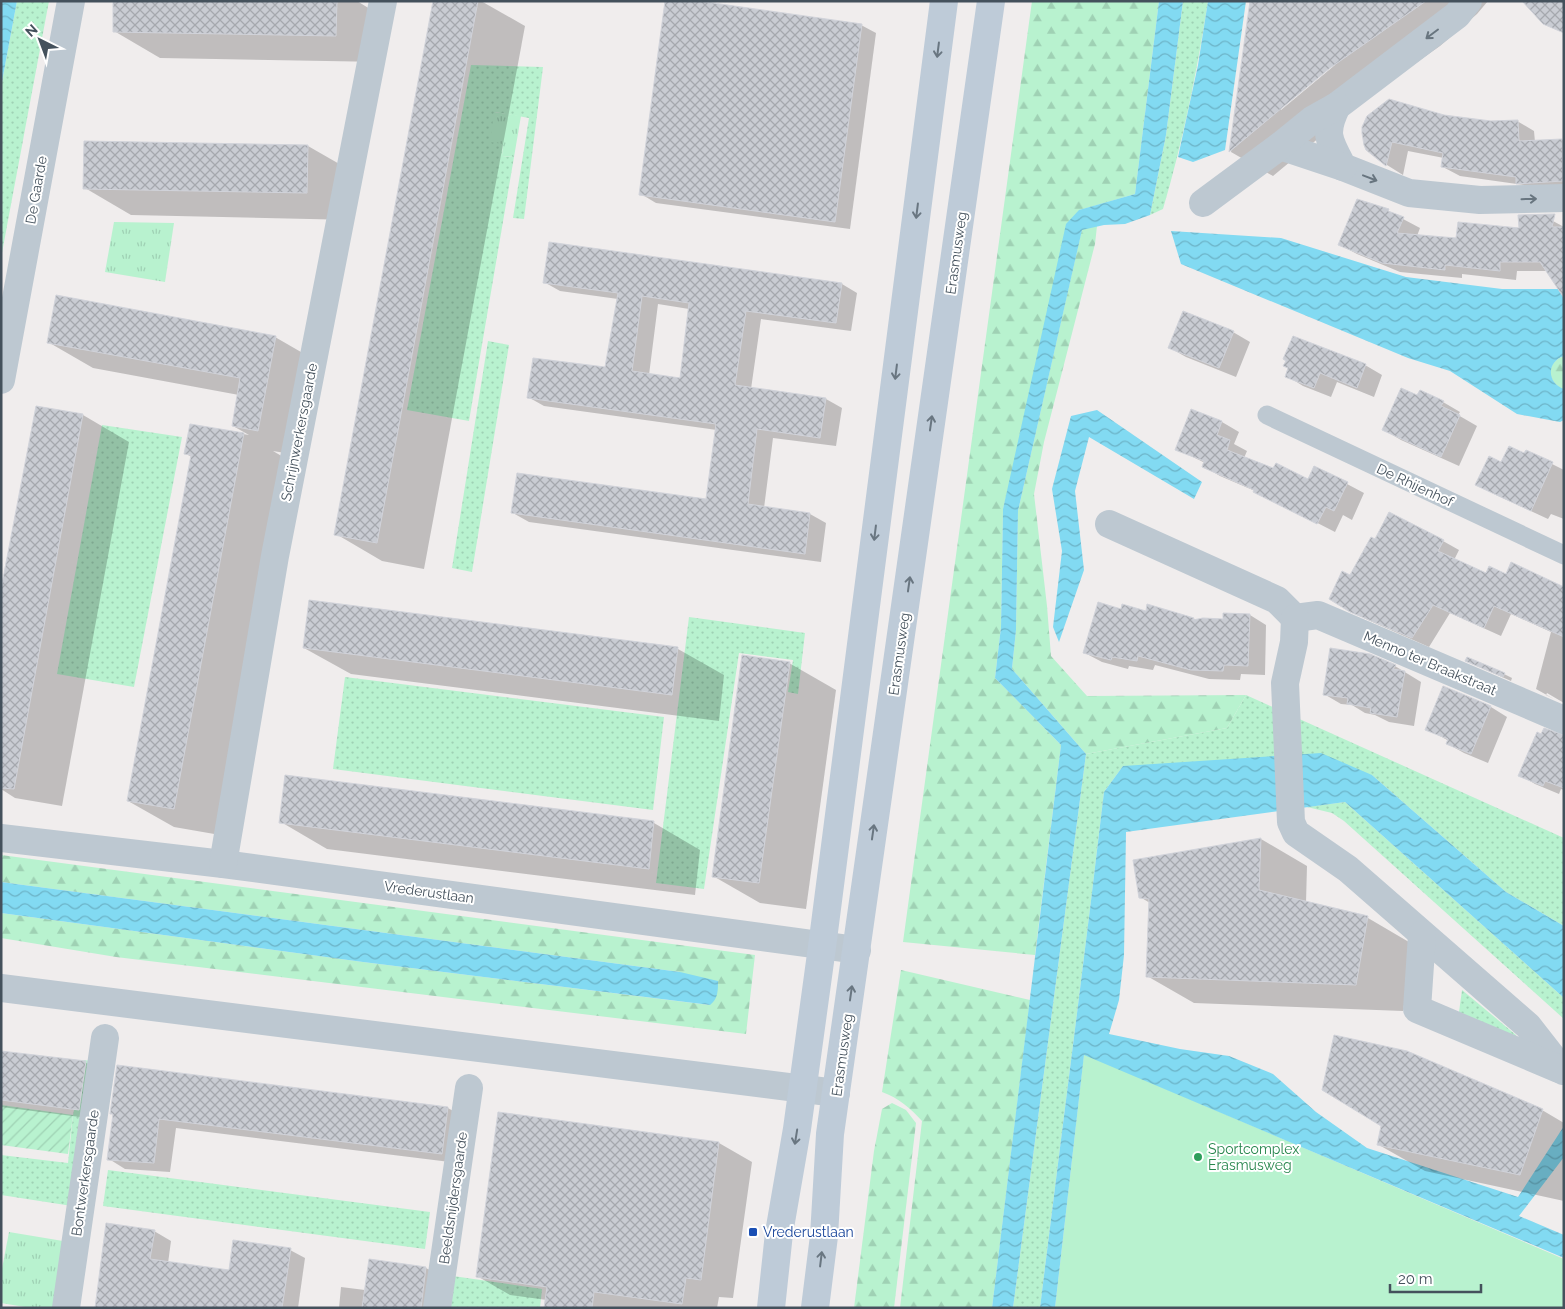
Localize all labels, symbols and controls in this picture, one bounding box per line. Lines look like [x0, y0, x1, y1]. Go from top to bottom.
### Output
north arrow [15, 15, 65, 65]
text: N [22, 21, 41, 40]
one-way arrow [1425, 29, 1439, 39]
one-way arrow [932, 41, 942, 57]
street label: De Gaarde [22, 155, 50, 225]
one-way arrow [1362, 174, 1377, 183]
one-way arrow [1521, 194, 1537, 204]
one-way arrow [912, 202, 922, 218]
street label: Erasmusweg [942, 211, 970, 295]
street label: Schrijnwerkersgaarde [278, 362, 320, 502]
one-way arrow [891, 364, 901, 380]
one-way arrow [927, 416, 937, 432]
street label: De Rhijenhof [1374, 460, 1457, 510]
one-way arrow [870, 525, 880, 541]
one-way arrow [904, 577, 914, 593]
street label: Erasmusweg [885, 612, 913, 696]
street label: Menno ter Braakstraat [1361, 628, 1499, 698]
one-way arrow [869, 824, 879, 840]
street label: Vrederustlaan [383, 878, 475, 906]
one-way arrow [846, 985, 856, 1001]
street label: Erasmusweg [828, 1013, 856, 1097]
street label: Bontwerkersgaarde [68, 1109, 102, 1237]
one-way arrow [790, 1129, 800, 1145]
street label: Beeldsnijdersgaarde [436, 1131, 470, 1265]
place label: Sportcomplex Erasmusweg [1208, 1141, 1299, 1173]
marker: Sportcomplex Erasmusweg [1192, 1151, 1204, 1163]
place label: Vrederustlaan [763, 1224, 854, 1240]
marker: Vrederustlaan [747, 1226, 759, 1238]
one-way arrow [816, 1252, 826, 1268]
scale bar [1390, 1262, 1481, 1294]
text: 20 m [1398, 1270, 1433, 1288]

